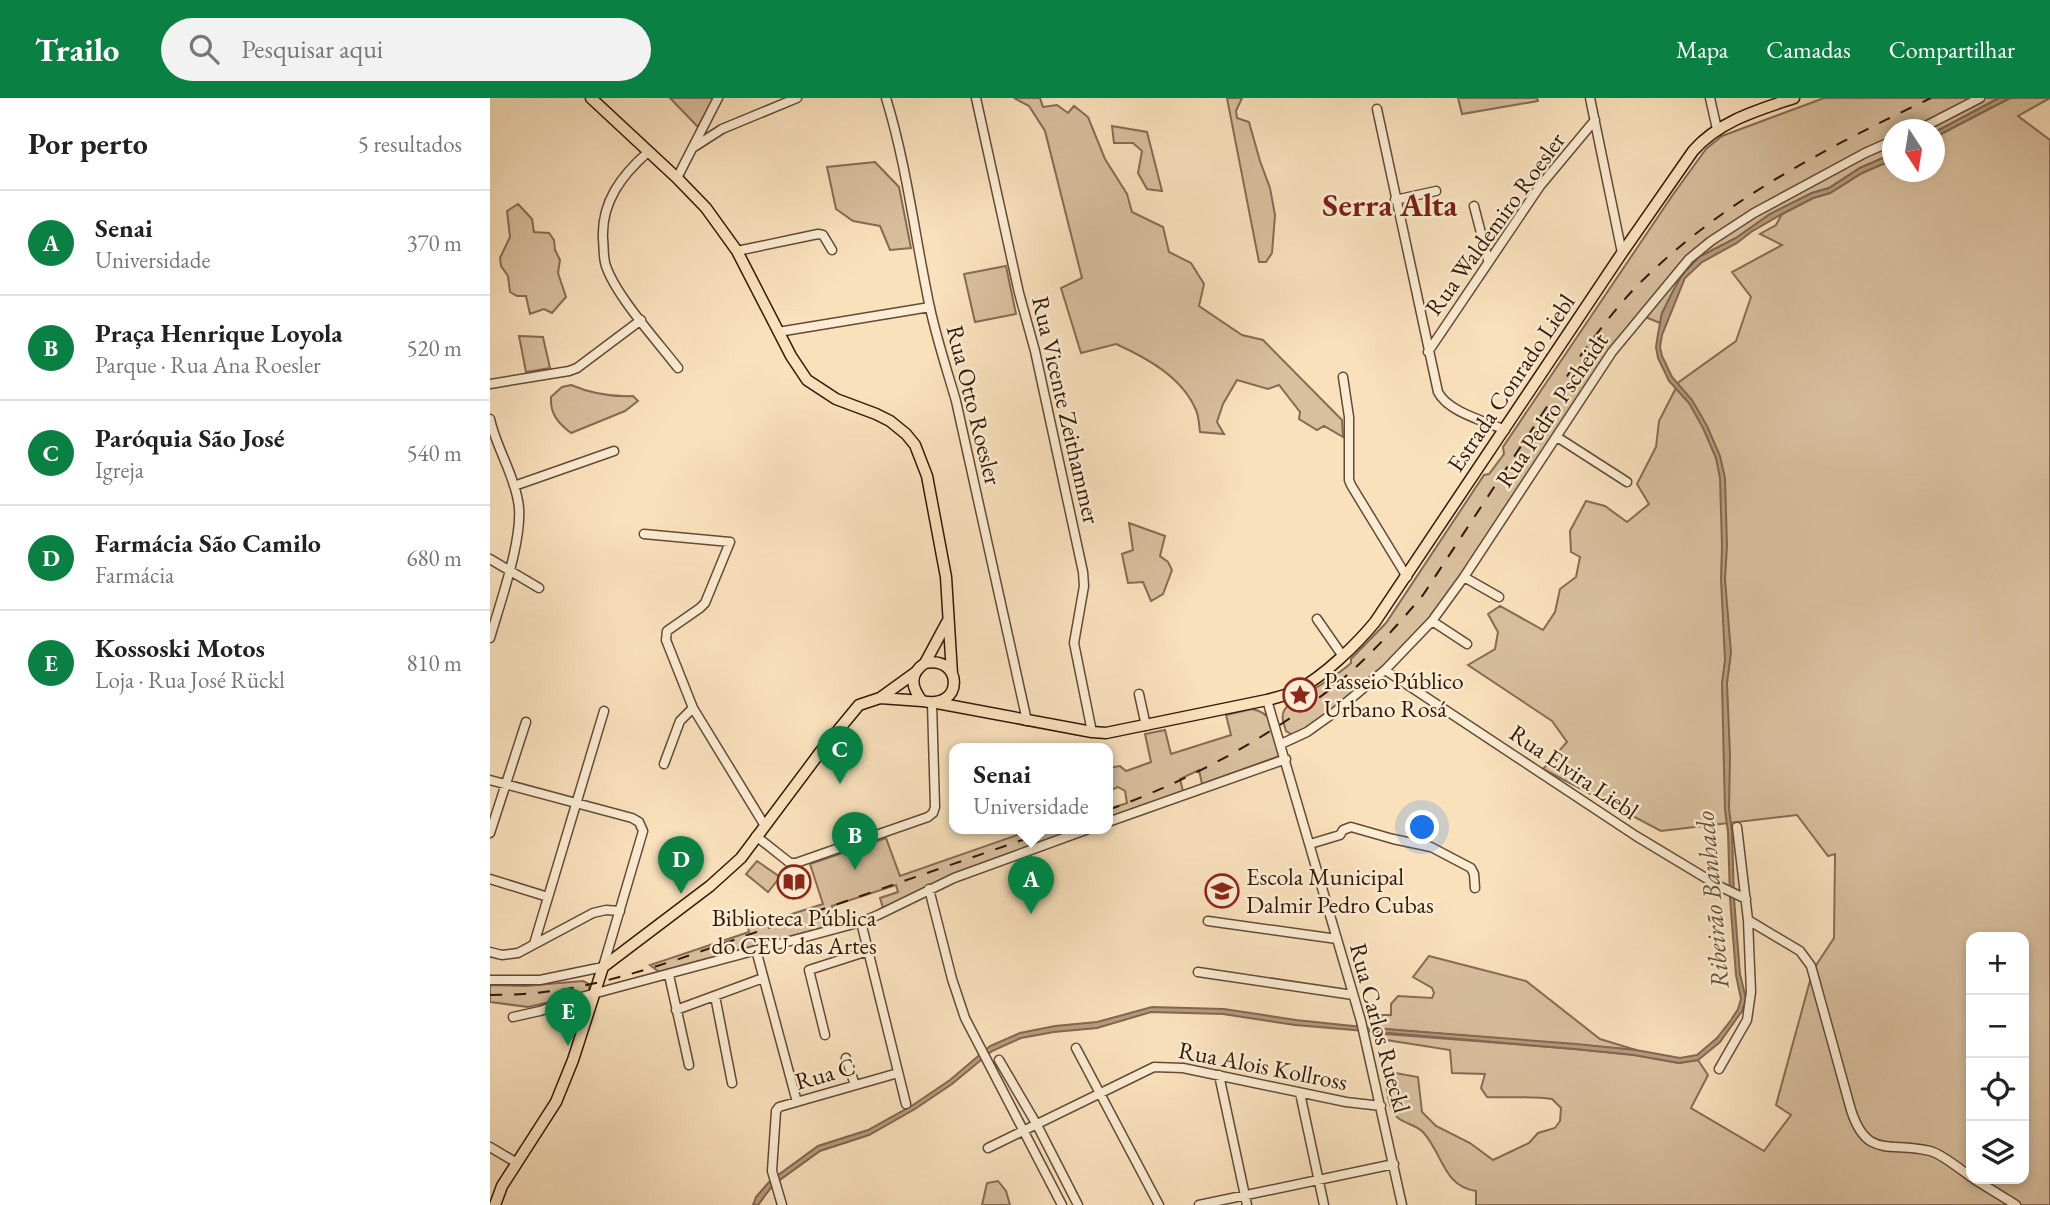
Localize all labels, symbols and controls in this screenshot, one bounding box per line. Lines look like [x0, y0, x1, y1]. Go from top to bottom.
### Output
search box [161, 18, 651, 81]
text: Trailo [35, 28, 119, 71]
icon: search [185, 30, 223, 68]
text: Pesquisar aqui [241, 32, 383, 66]
text: Mapa [1676, 34, 1728, 65]
text: Camadas [1766, 34, 1851, 65]
text: Compartilhar [1889, 34, 2015, 65]
north arrow [1882, 119, 1945, 182]
text: Por perto [28, 124, 148, 163]
street label: Rua Waldemiro Roesler [1418, 126, 1572, 321]
text: 5 resultados [358, 129, 462, 159]
district label: Serra Alta [1322, 184, 1459, 226]
text: Senai [95, 211, 153, 245]
text: A [43, 228, 59, 258]
text: 370 m [406, 228, 462, 258]
text: Universidade [95, 245, 210, 275]
street label: Estrada Conrado Liebl [1440, 288, 1582, 478]
street label: Rua Vicente Zeithammer [1025, 293, 1108, 527]
text: Praça Henrique Loyola [95, 316, 343, 350]
street label: Rua Otto Roesler [940, 322, 1009, 488]
street label: Rua Pedro Pscheidt [1488, 326, 1615, 493]
text: B [44, 333, 58, 363]
text: 520 m [406, 333, 462, 363]
text: Parque · Rua Ana Roesler [95, 350, 321, 380]
text: Paróquia São José [95, 421, 285, 455]
text: C [43, 438, 59, 468]
text: 540 m [406, 438, 462, 468]
text: Igreja [95, 455, 144, 485]
text: Farmácia São Camilo [95, 526, 321, 560]
text: D [42, 543, 60, 573]
text: 680 m [406, 543, 462, 573]
text: Farmácia [95, 560, 174, 590]
text: Kossoski Motos [95, 631, 265, 665]
text: E [44, 648, 58, 678]
text: 810 m [406, 648, 462, 678]
text: Loja · Rua José Rückl [95, 665, 285, 695]
place label: Passeio Público Urbano Rosá [1324, 665, 1464, 724]
place icon: Passeio Público Urbano Rosá [1281, 676, 1319, 714]
street label: Rua Elvira Liebl [1504, 717, 1645, 826]
pin: C [817, 726, 863, 784]
popup [949, 743, 1113, 834]
text: Senai [973, 757, 1031, 791]
text: Universidade [973, 791, 1089, 821]
your location [1405, 810, 1439, 844]
water label: Ribeirão Banhado [1687, 810, 1737, 990]
pin: B [832, 812, 878, 870]
pin: D [658, 836, 704, 894]
pin: A [1008, 856, 1054, 914]
place label: Escola Municipal Dalmir Pedro Cubas [1246, 861, 1434, 920]
library icon: Biblioteca Pública do CEU das Artes [775, 863, 813, 901]
school or university icon: Escola Municipal Dalmir Pedro Cubas [1203, 872, 1241, 910]
place label: Biblioteca Pública do CEU das Artes [711, 902, 877, 961]
map controls [1966, 932, 2029, 1184]
button: + [1966, 932, 2029, 995]
street label: Rua Carlos Rueckl [1343, 940, 1418, 1116]
pin: E [545, 988, 591, 1046]
button: − [1966, 995, 2029, 1058]
street label: Rua Alois Kollross [1176, 1034, 1350, 1097]
street label: Rua C [791, 1050, 859, 1097]
button: locate [1966, 1058, 2029, 1121]
button: layers [1966, 1121, 2029, 1184]

